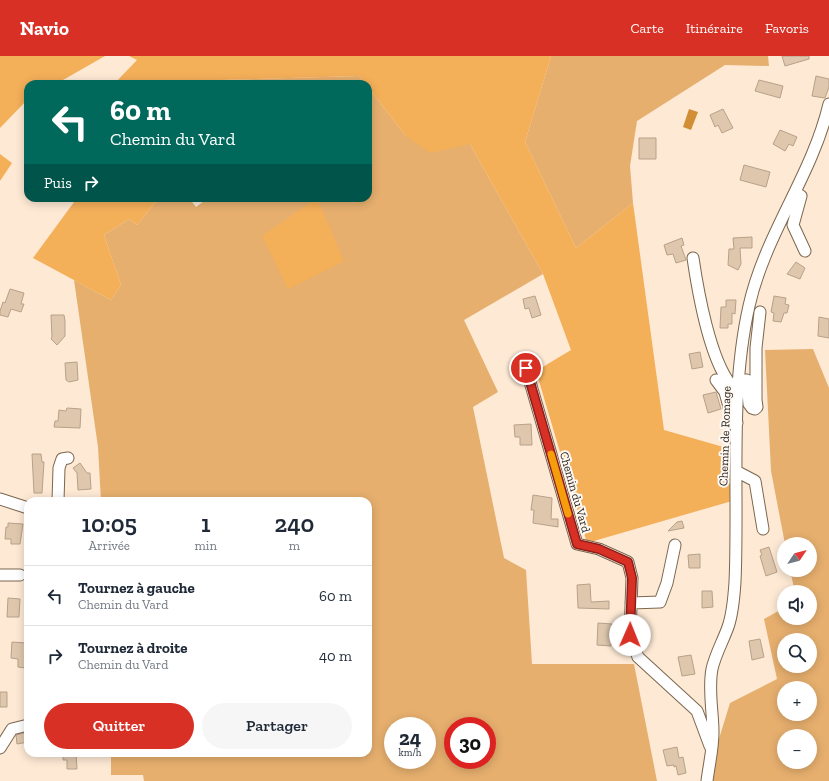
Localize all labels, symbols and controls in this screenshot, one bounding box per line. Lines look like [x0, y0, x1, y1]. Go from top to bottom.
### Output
text: Navio [20, 17, 69, 40]
text: Carte [630, 20, 664, 37]
text: Itinéraire [686, 20, 743, 37]
text: Favoris [765, 20, 809, 37]
text: 60 m [110, 94, 171, 127]
icon: left [44, 96, 96, 148]
text: Chemin du Vard [110, 128, 235, 150]
icon: right [80, 172, 102, 194]
text: Puis [44, 174, 72, 192]
pin [509, 351, 543, 385]
icon: arrive [515, 357, 537, 379]
street label: Chemin de Romage [716, 385, 734, 486]
street label: Chemin du Vard [557, 450, 593, 534]
text: 10:05 [82, 509, 137, 538]
text: 1 [201, 509, 210, 538]
text: 240 [274, 509, 314, 538]
north arrow [777, 537, 817, 577]
map controls [777, 537, 817, 769]
text: Arrivée [89, 538, 130, 553]
text: min [195, 538, 217, 553]
text: m [289, 538, 300, 553]
text: Tournez à gauche [78, 579, 195, 597]
icon: left [44, 585, 66, 607]
button: sound [777, 585, 817, 625]
text: 60 m [319, 587, 352, 605]
text: Chemin du Vard [78, 597, 168, 612]
position arrow [609, 614, 651, 656]
button: search [777, 633, 817, 673]
text: Tournez à droite [78, 639, 188, 657]
icon: right [44, 645, 66, 667]
text: 40 m [319, 647, 352, 665]
text: Chemin du Vard [78, 657, 168, 672]
button: + [777, 681, 817, 721]
button: Quitter [44, 703, 194, 749]
button: Partager [202, 703, 352, 749]
speed limit sign: 30 [444, 717, 496, 769]
text: 24 [399, 726, 421, 750]
button: − [777, 729, 817, 769]
text: km/h [399, 747, 421, 759]

